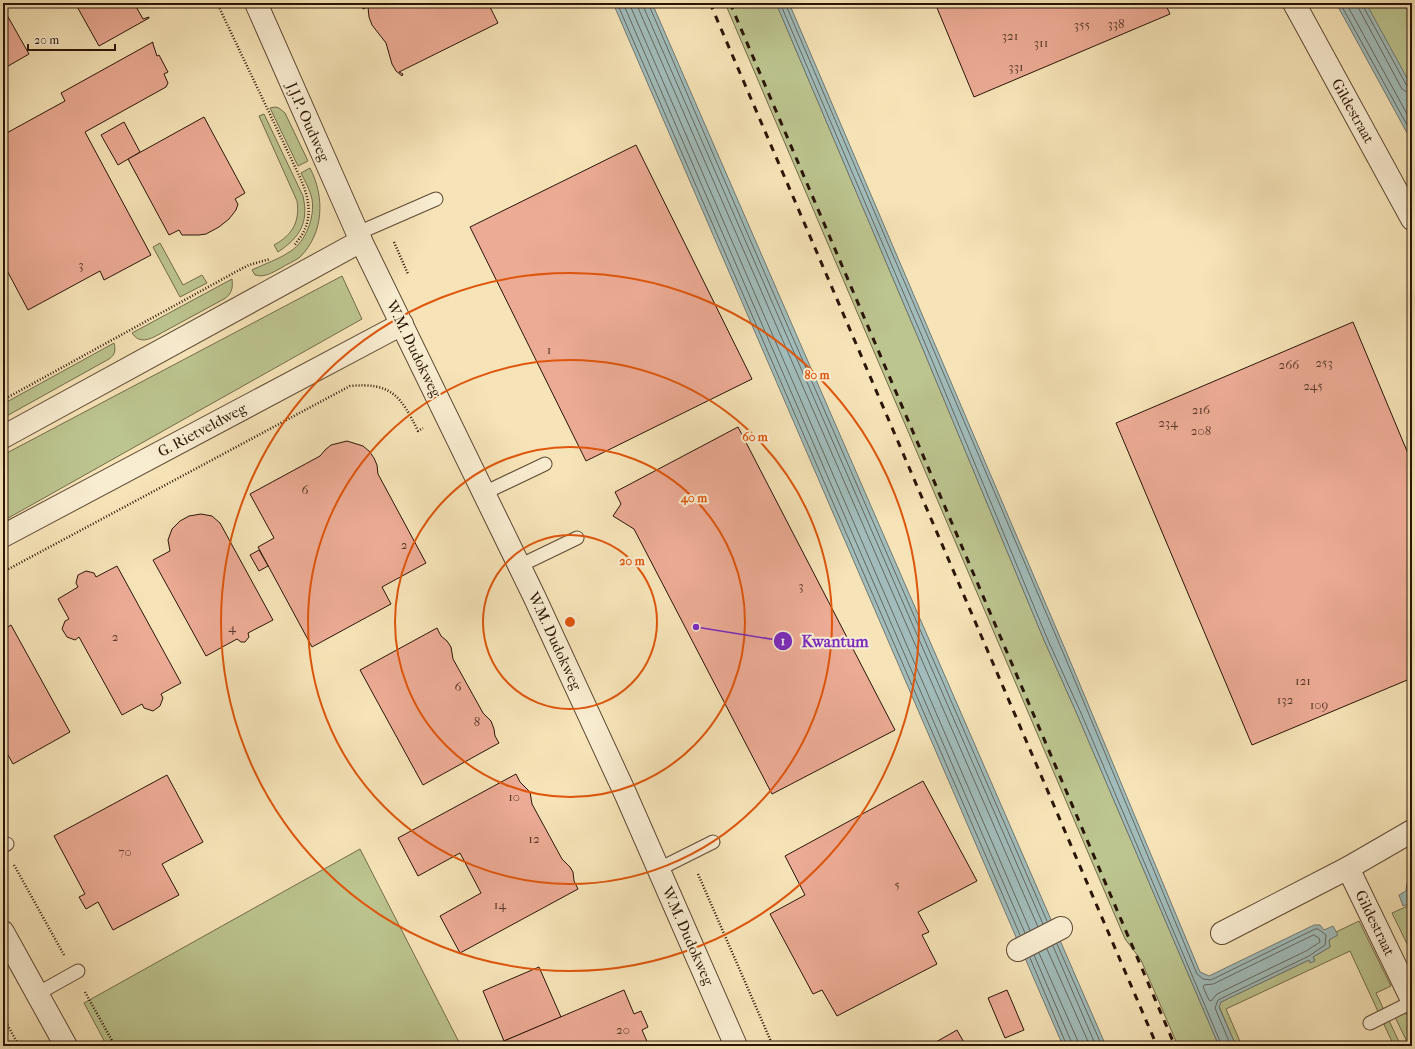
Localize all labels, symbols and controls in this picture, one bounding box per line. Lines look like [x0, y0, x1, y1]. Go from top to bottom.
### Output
house number: 338 [1107, 16, 1125, 31]
house number: 355 [1074, 17, 1091, 32]
scale bar [28, 26, 115, 52]
house number: 321 [1002, 28, 1018, 43]
text: 20 m [34, 33, 59, 47]
house number: 311 [1034, 35, 1048, 50]
house number: 331 [1008, 59, 1024, 74]
street label: Gildestraat [1328, 76, 1378, 147]
street label: J.J.P. Oudweg [282, 79, 334, 165]
house number: 3 [78, 257, 84, 272]
street label: W.M. Dudokweg [382, 297, 446, 401]
house number: 1 [547, 342, 551, 357]
house number: 253 [1315, 355, 1333, 370]
house number: 266 [1279, 357, 1300, 372]
text: 80 m [804, 368, 831, 382]
house number: 245 [1303, 378, 1323, 393]
street label: G. Rietveldweg [155, 399, 250, 461]
house number: 216 [1192, 402, 1211, 417]
house number: 234 [1158, 415, 1178, 430]
house number: 208 [1191, 423, 1211, 438]
text: 60 m [742, 430, 769, 444]
house number: 6 [301, 482, 309, 497]
text: 40 m [680, 491, 708, 506]
house number: 2 [401, 537, 408, 552]
text: 20 m [619, 554, 646, 568]
house number: 3 [798, 578, 804, 593]
street label: W.M. Dudokweg [524, 588, 586, 694]
centre of rings [563, 615, 577, 629]
house number: 4 [228, 620, 236, 635]
callout: Kwantum [773, 627, 876, 655]
house number: 2 [112, 629, 119, 644]
text: Kwantum [801, 632, 869, 651]
text: 1 [781, 634, 785, 648]
house number: 121 [1295, 673, 1311, 688]
house number: 6 [454, 679, 462, 694]
house number: 132 [1277, 692, 1294, 707]
house number: 109 [1310, 697, 1328, 712]
house number: 8 [474, 714, 480, 729]
house number: 10 [508, 789, 520, 804]
house number: 12 [528, 831, 540, 846]
house number: 70 [118, 844, 132, 859]
house number: 5 [894, 877, 900, 892]
street label: W.M. Dudokweg [658, 883, 718, 989]
street label: Gildestraat [1351, 887, 1399, 960]
house number: 14 [494, 897, 506, 912]
house number: 20 [616, 1022, 630, 1037]

